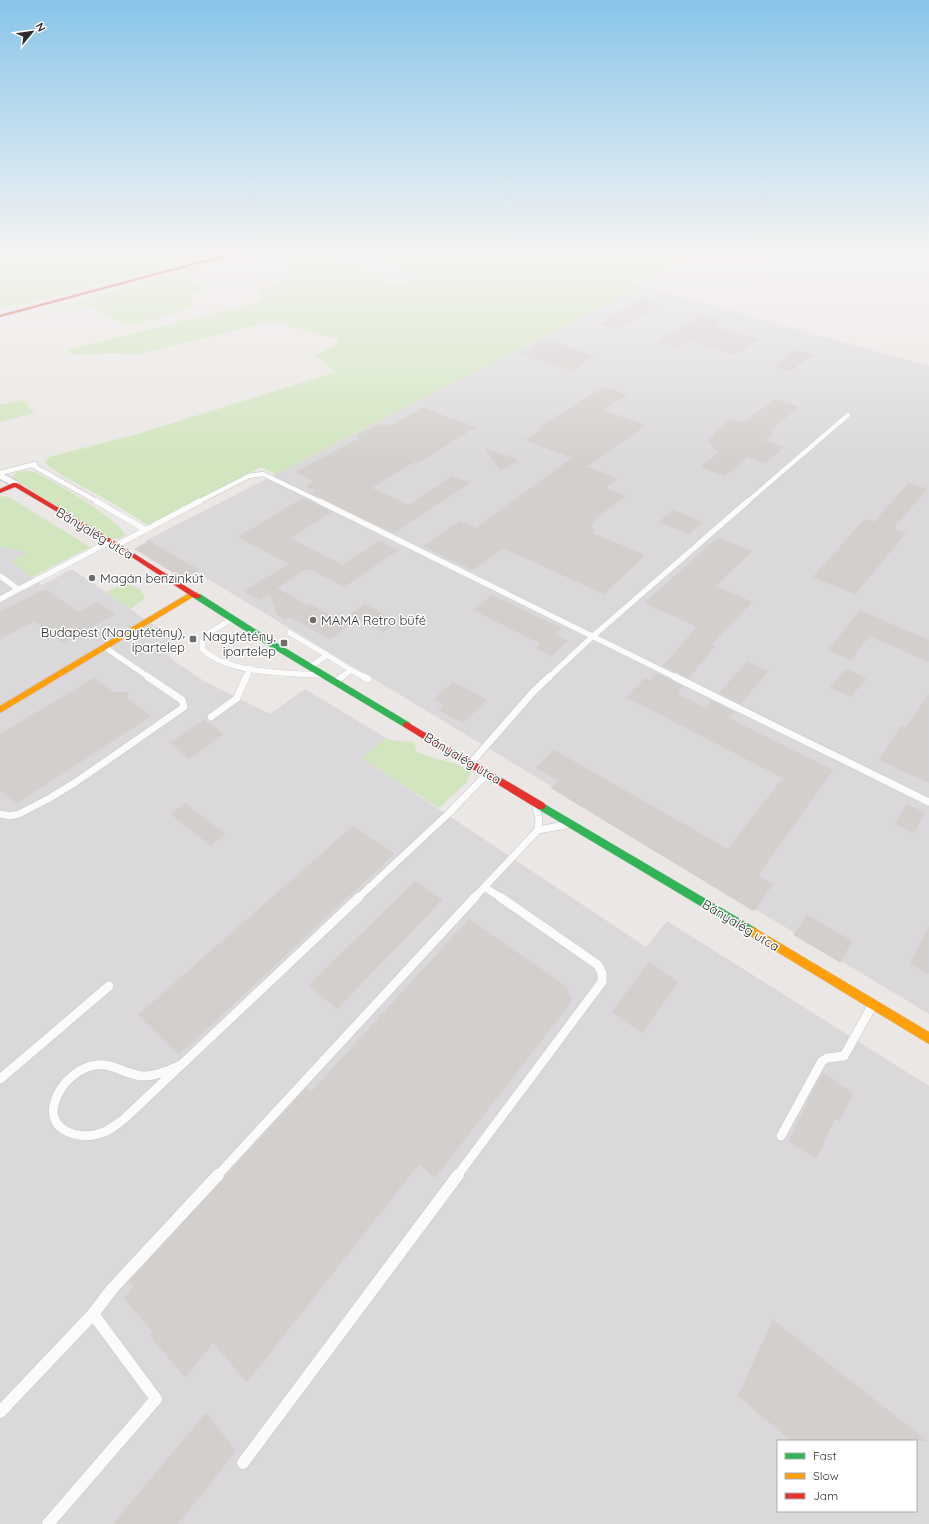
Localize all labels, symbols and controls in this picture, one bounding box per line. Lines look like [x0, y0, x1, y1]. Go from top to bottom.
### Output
north arrow [12, 12, 52, 52]
text: N [33, 20, 49, 34]
street label: Bányalég utca [53, 504, 137, 562]
place label: Magán benzinkút [100, 570, 204, 586]
marker: Magán benzinkút [87, 573, 97, 583]
place label: MAMA Retro büfé [321, 612, 426, 628]
marker: MAMA Retro büfé [308, 615, 318, 625]
place label: Budapest (Nagytétény), ipartelep [41, 624, 185, 655]
place label: Nagytétény, ipartelep [202, 628, 276, 659]
marker: Budapest (Nagytétény), ipartelep [188, 634, 198, 644]
marker: Nagytétény, ipartelep [279, 638, 289, 648]
street label: Bányalég utca [421, 729, 505, 787]
street label: Bányalég utca [699, 896, 783, 954]
legend [777, 1440, 917, 1512]
text: Fast [813, 1448, 837, 1463]
text: Slow [813, 1468, 839, 1483]
text: Jam [813, 1488, 838, 1503]

